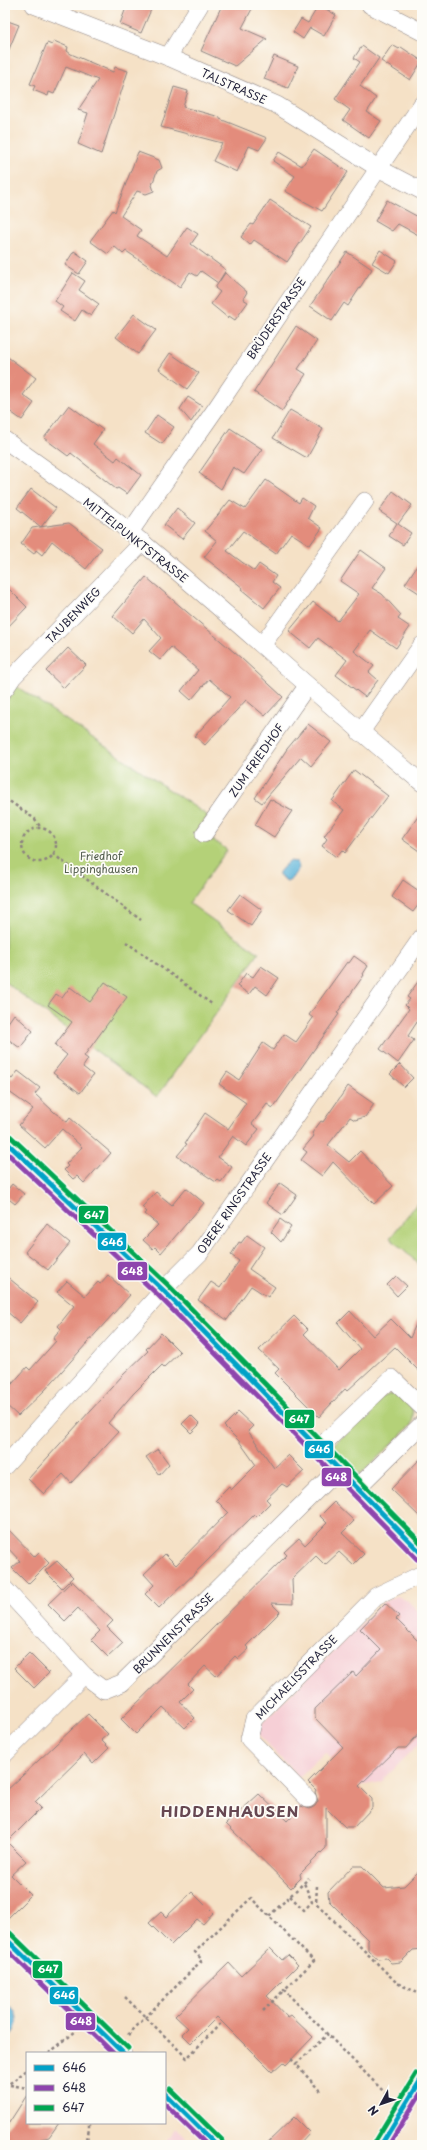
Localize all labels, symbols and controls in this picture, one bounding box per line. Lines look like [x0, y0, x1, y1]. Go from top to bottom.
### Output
street label: TALSTRASSE [198, 64, 270, 108]
street label: BRÜDERSTRASSE [242, 274, 310, 362]
street label: MITTELPUNKTSTRASSE [80, 494, 192, 586]
street label: TAUBENWEG [42, 583, 104, 647]
street label: ZUM FRIEDHOF [224, 720, 288, 800]
park label: Friedhof Lippinghausen [64, 847, 138, 877]
street label: OBERE RINGSTRASSE [193, 1149, 275, 1257]
line badge: 647 [78, 1205, 109, 1224]
text: 647 [84, 1206, 105, 1223]
line badge: 646 [97, 1232, 127, 1251]
text: 646 [101, 1233, 123, 1250]
line badge: 648 [117, 1261, 148, 1281]
text: 648 [121, 1262, 143, 1279]
line badge: 647 [284, 1409, 315, 1429]
text: 647 [289, 1410, 310, 1427]
line badge: 646 [304, 1440, 334, 1459]
text: 646 [308, 1440, 330, 1457]
line badge: 648 [321, 1467, 352, 1487]
text: 648 [325, 1468, 347, 1485]
street label: BRUNNENSTRASSE [129, 1589, 217, 1677]
street label: MICHAELISSTRASSE [251, 1631, 341, 1723]
district label: HIDDENHAUSEN [161, 1799, 299, 1822]
line badge: 647 [32, 1960, 63, 1979]
text: 647 [38, 1960, 59, 1977]
line badge: 646 [49, 1986, 79, 2005]
text: 646 [53, 1986, 75, 2003]
line badge: 648 [65, 2012, 96, 2031]
text: 648 [70, 2012, 92, 2029]
legend [26, 2052, 166, 2124]
text: 646 [62, 2058, 86, 2076]
text: 648 [62, 2078, 86, 2096]
north arrow [361, 2084, 401, 2124]
text: 647 [62, 2098, 85, 2116]
text: N [363, 2102, 382, 2120]

